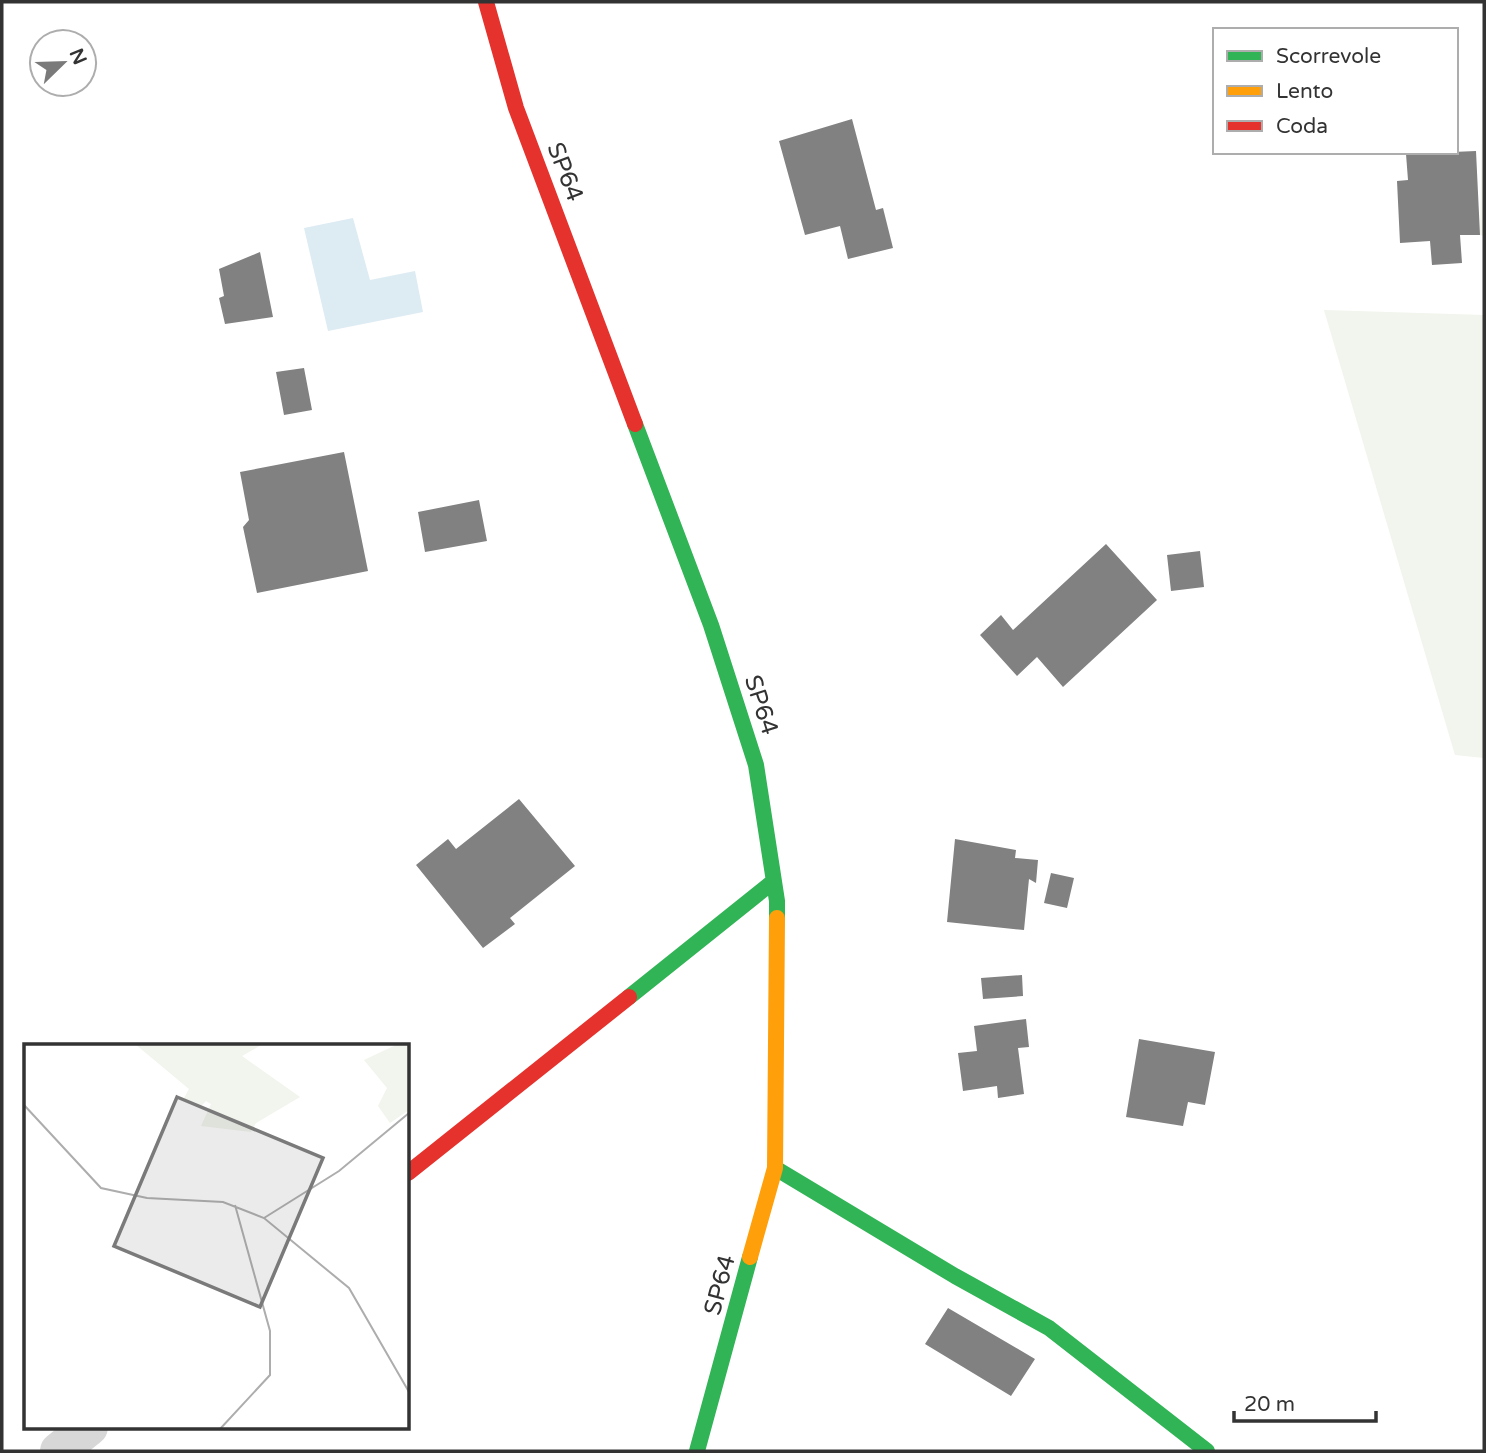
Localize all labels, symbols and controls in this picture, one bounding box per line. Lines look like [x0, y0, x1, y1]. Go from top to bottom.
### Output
north arrow [28, 28, 98, 98]
legend [1213, 28, 1458, 154]
text: Scorrevole [1276, 44, 1381, 69]
text: N [65, 45, 91, 68]
text: Lento [1276, 79, 1333, 104]
text: Coda [1276, 114, 1328, 139]
street label: SP64 [541, 138, 589, 206]
street label: SP64 [738, 671, 784, 739]
inset map [24, 1044, 410, 1428]
street label: SP64 [698, 1252, 742, 1318]
scale bar [1234, 1380, 1376, 1424]
text: 20 m [1244, 1392, 1295, 1417]

